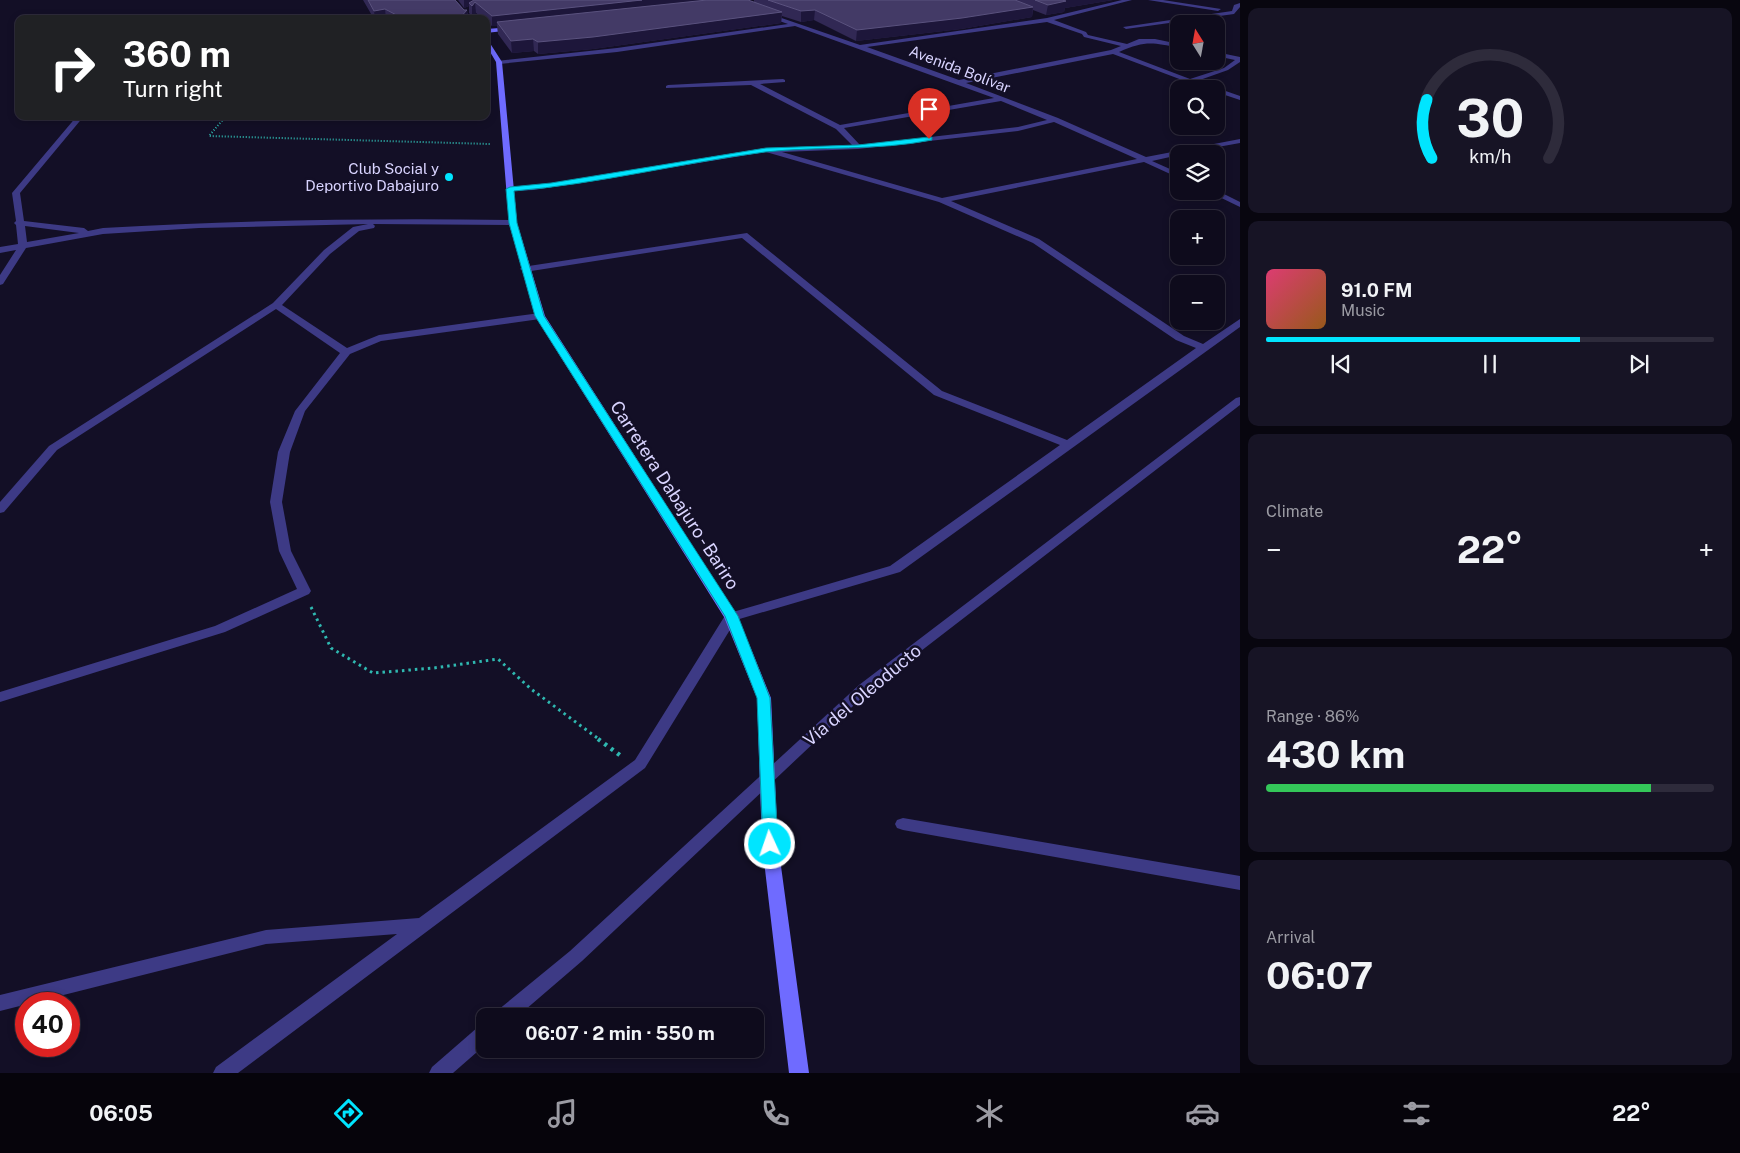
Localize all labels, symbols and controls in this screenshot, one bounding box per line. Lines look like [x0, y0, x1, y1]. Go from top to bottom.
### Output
north arrow [1170, 15, 1225, 70]
map controls [1170, 15, 1225, 330]
text: 360 m [123, 34, 231, 75]
icon: right [40, 35, 105, 100]
street label: Avenida Bolívar [907, 42, 1013, 96]
text: Turn right [123, 76, 223, 102]
button: search [1170, 80, 1225, 135]
pin [908, 88, 950, 139]
text: 30 [1456, 88, 1524, 149]
icon: arrive [915, 95, 943, 123]
button: layers [1170, 145, 1225, 200]
text: km/h [1469, 146, 1511, 167]
place label: Club Social y Deportivo Dabajuro [305, 160, 439, 194]
marker: Club Social y Deportivo Dabajuro [443, 171, 455, 183]
button: + [1170, 210, 1225, 265]
button: − [1170, 275, 1225, 330]
text: 91.0 FM [1341, 279, 1412, 301]
text: Music [1341, 301, 1385, 320]
icon: previous [1327, 350, 1355, 378]
icon: pause [1476, 350, 1504, 378]
icon: next [1625, 350, 1653, 378]
street label: Carretera Dabajuro - Bariro [606, 397, 744, 593]
text: Climate [1266, 502, 1323, 521]
text: 22° [1457, 527, 1523, 572]
text: − [1266, 533, 1282, 566]
text: + [1698, 533, 1714, 566]
street label: Vía del Oleoducto [799, 640, 925, 750]
text: Range · 86% [1266, 707, 1359, 726]
text: 430 km [1266, 732, 1405, 777]
position arrow [743, 817, 795, 869]
text: Arrival [1266, 928, 1315, 947]
text: 06:07 [1266, 953, 1373, 998]
speed limit sign: 40 [15, 992, 80, 1057]
text: 06:07 · 2 min · 550 m [525, 1022, 715, 1044]
icon: directions [331, 1096, 366, 1131]
icon: music [545, 1096, 580, 1131]
icon: phone [758, 1096, 793, 1131]
icon: climate [972, 1096, 1007, 1131]
icon: car [1185, 1096, 1220, 1131]
icon: filters [1399, 1096, 1434, 1131]
text: 06:05 [89, 1100, 153, 1126]
text: 22° [1612, 1100, 1651, 1126]

